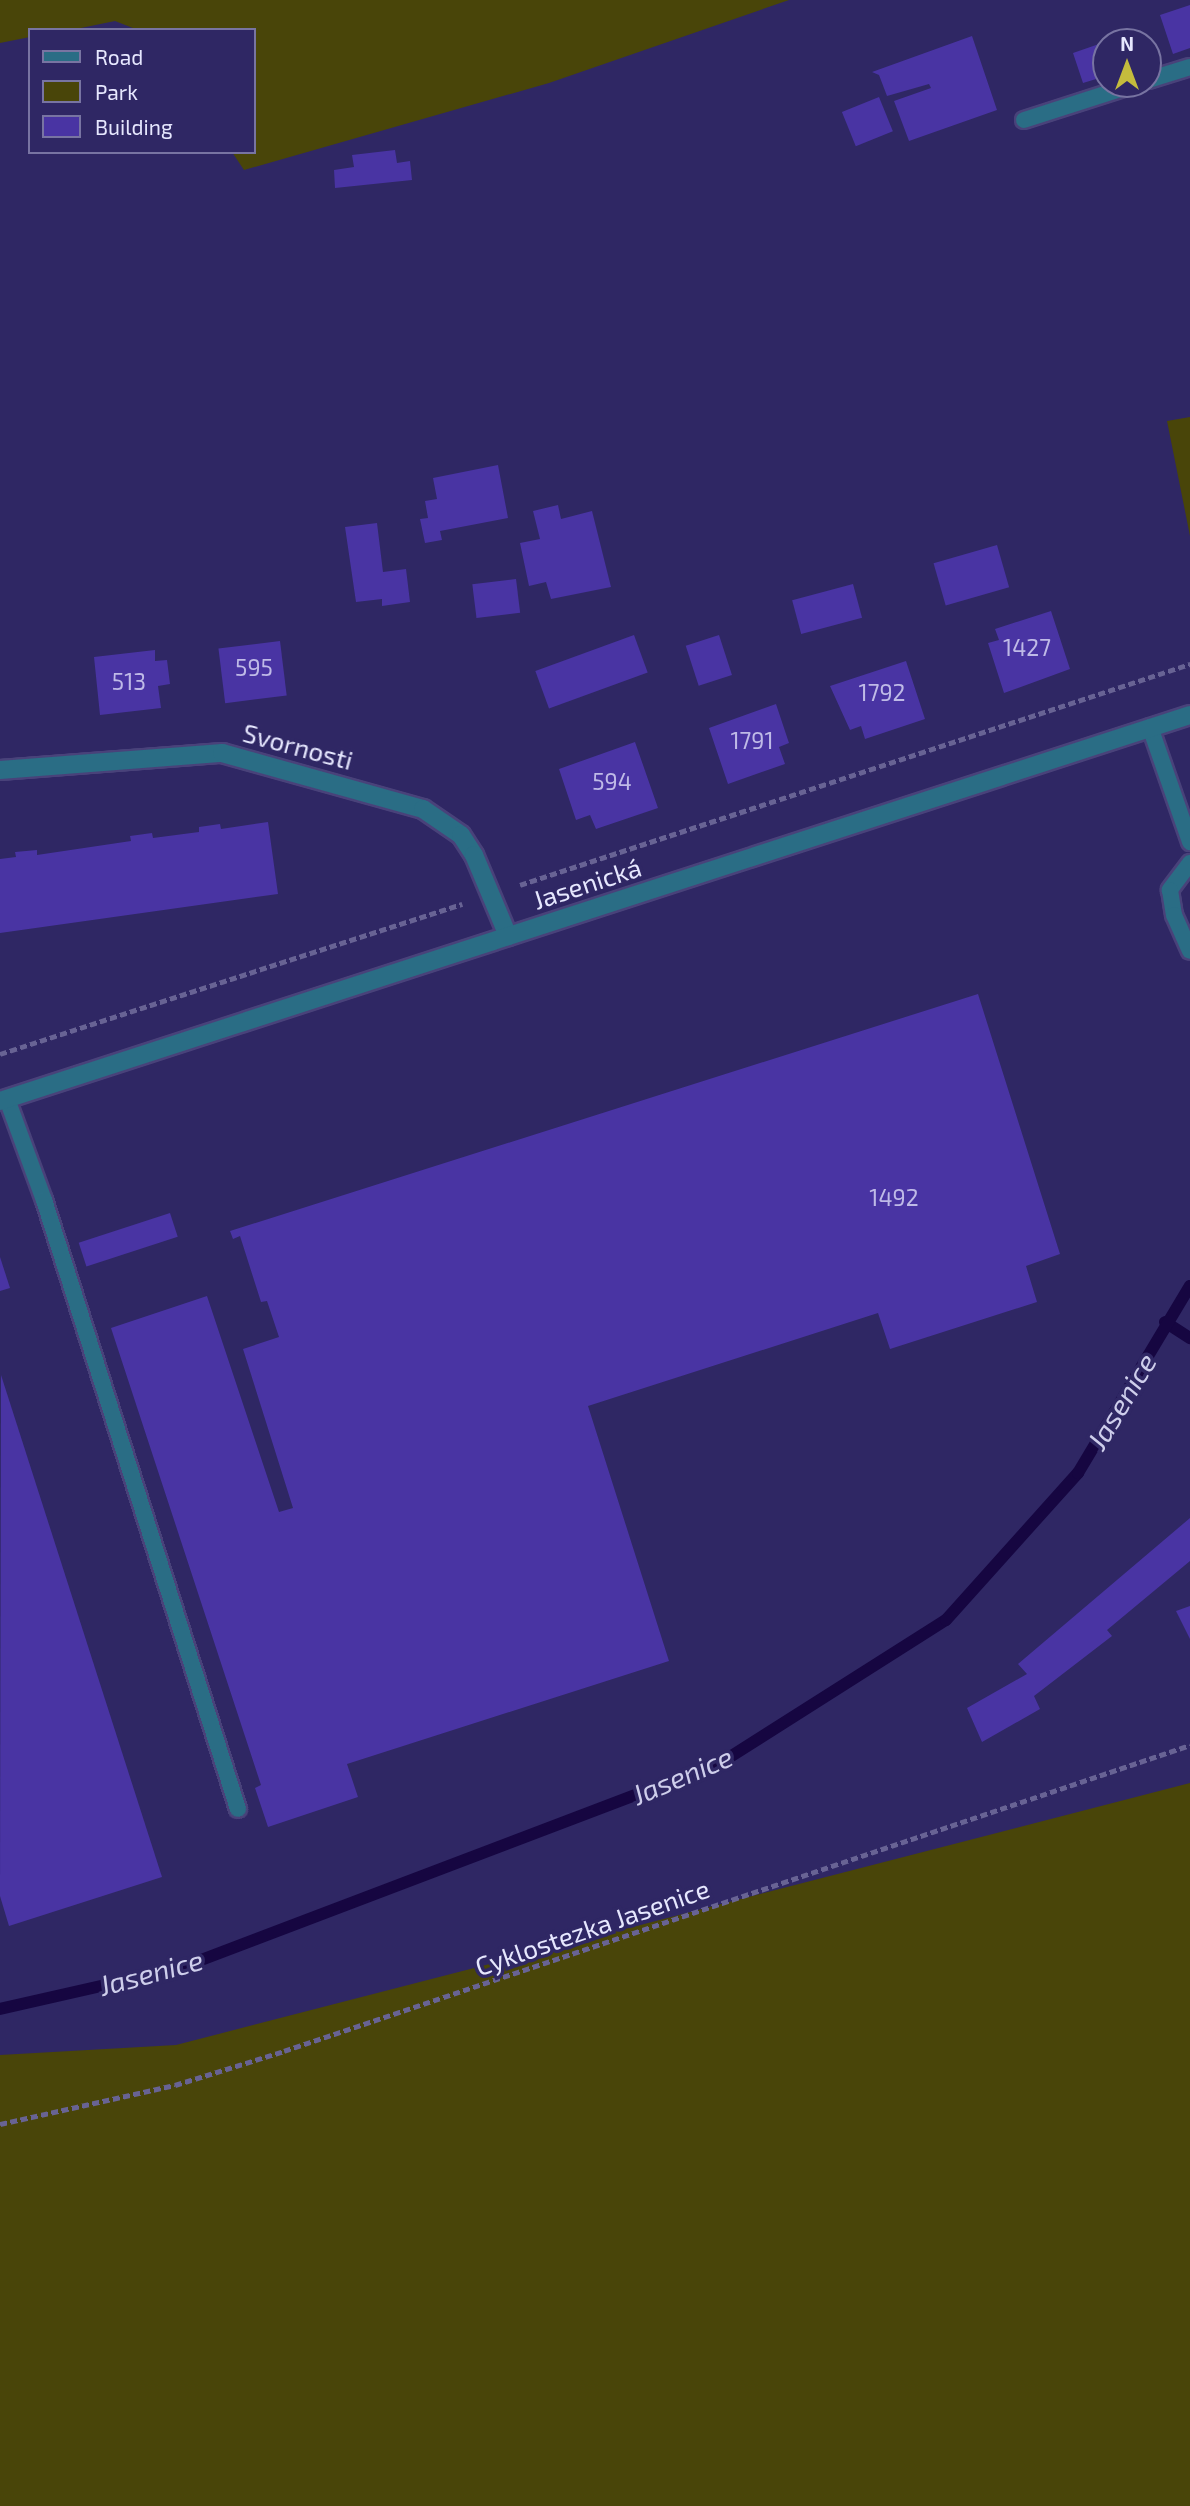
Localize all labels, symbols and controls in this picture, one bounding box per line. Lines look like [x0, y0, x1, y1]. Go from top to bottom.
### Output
legend [28, 28, 256, 154]
north arrow [1092, 28, 1162, 98]
text: N [1120, 32, 1134, 55]
text: Road [95, 44, 143, 69]
text: Park [95, 79, 138, 104]
text: Building [95, 114, 173, 139]
house number: 1427 [1003, 633, 1051, 661]
house number: 595 [235, 653, 273, 681]
house number: 513 [112, 667, 146, 695]
house number: 1792 [858, 678, 906, 706]
street label: Svornosti [240, 716, 356, 776]
house number: 1791 [730, 726, 774, 754]
house number: 594 [592, 767, 632, 795]
street label: Jasenická [529, 851, 645, 915]
house number: 1492 [869, 1183, 919, 1211]
water label: Jasenice [1079, 1347, 1163, 1455]
water label: Jasenice [627, 1739, 737, 1811]
street label: Cyklostezka Jasenice [471, 1872, 713, 1982]
water label: Jasenice [95, 1942, 207, 2002]

